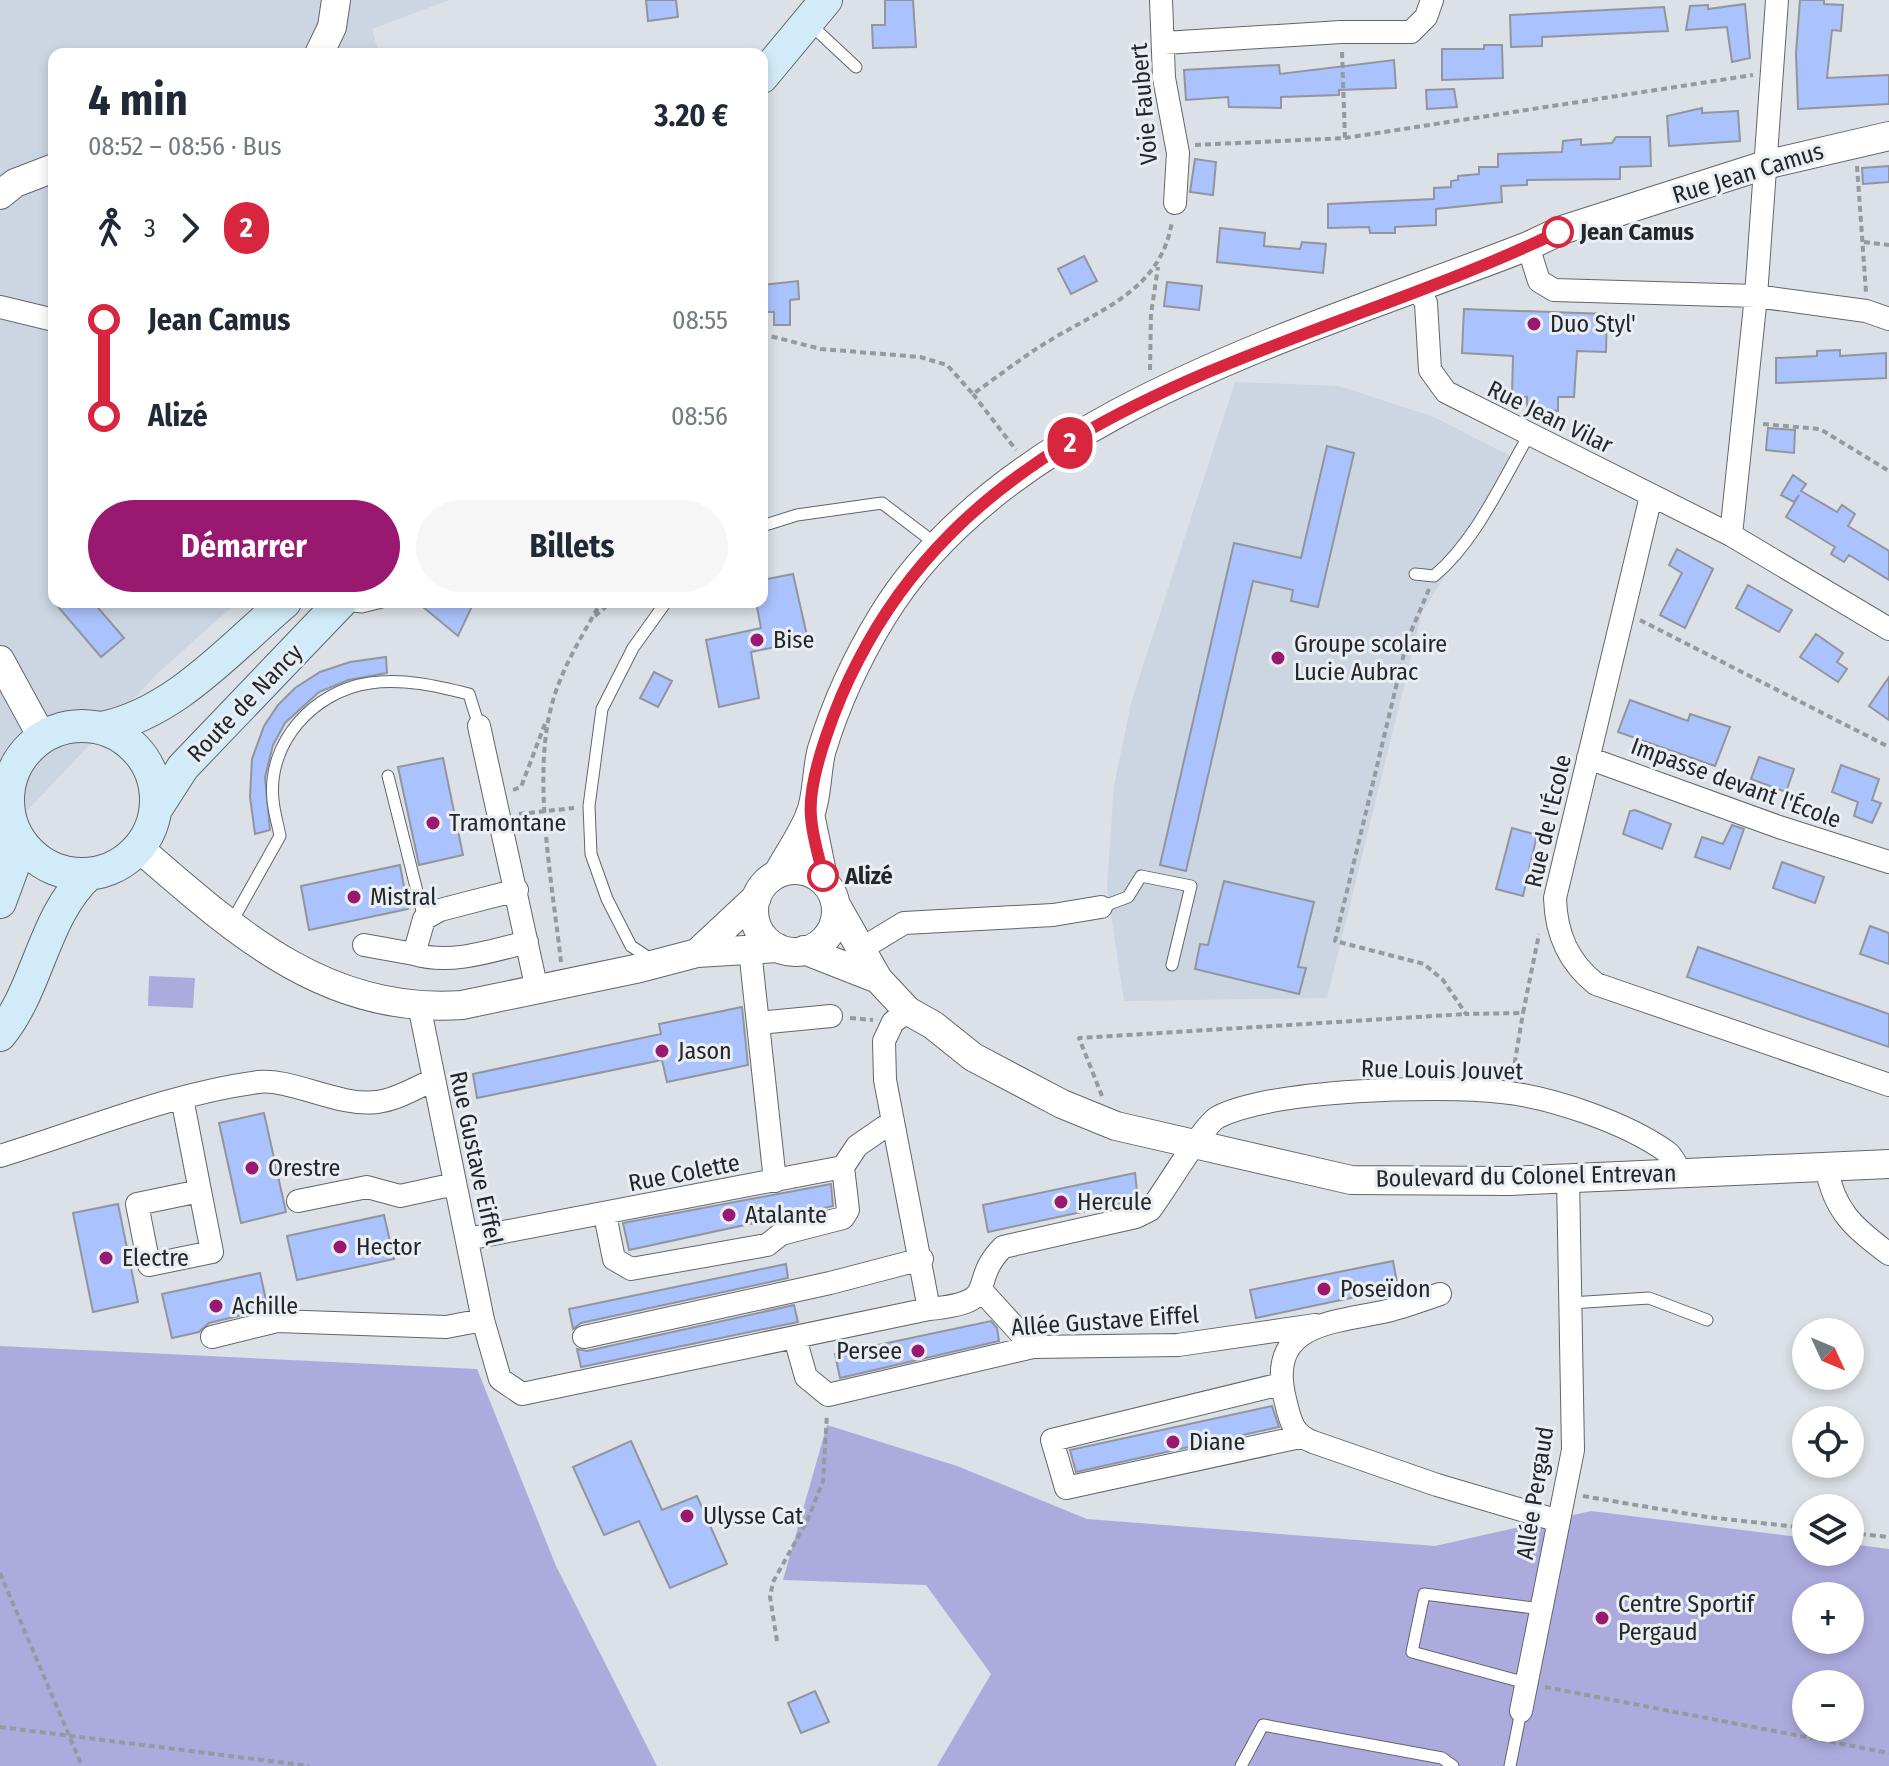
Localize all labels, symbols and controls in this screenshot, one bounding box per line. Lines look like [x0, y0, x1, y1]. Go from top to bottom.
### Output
street label: Voie Faubert [1125, 42, 1163, 166]
text: 4 min [88, 74, 188, 127]
text: 3.20 € [654, 98, 728, 134]
text: 08:52 – 08:56 · Bus [88, 131, 282, 162]
street label: Rue Jean Camus [1669, 137, 1827, 209]
icon: walk [88, 206, 132, 250]
icon: forward [168, 206, 212, 250]
text: 2 [240, 211, 253, 244]
text: 3 [144, 213, 156, 244]
marker: Jean Camus [1543, 217, 1573, 247]
place label: Jean Camus [1579, 218, 1694, 246]
text: Jean Camus [148, 302, 290, 338]
text: 08:55 [672, 305, 728, 336]
place label: Duo Styl' [1550, 310, 1636, 338]
marker: Duo Styl' [1525, 315, 1543, 333]
street label: Rue Jean Vilar [1483, 375, 1618, 460]
text: Alizé [148, 398, 208, 434]
text: 08:56 [671, 401, 728, 432]
line badge: 2 [1044, 417, 1096, 469]
text: 2 [1064, 426, 1076, 459]
button: Démarrer [88, 500, 400, 592]
button: Billets [416, 500, 728, 592]
place label: Bise [773, 626, 814, 654]
place label: Groupe scolaire Lucie Aubrac [1294, 630, 1447, 686]
marker: Bise [748, 631, 766, 649]
street label: Route de Nancy [182, 638, 308, 768]
marker: Groupe scolaire Lucie Aubrac [1269, 649, 1287, 667]
street label: Impasse devant l'École [1627, 731, 1845, 834]
street label: Rue de l'École [1518, 752, 1577, 890]
place label: Tramontane [449, 809, 566, 837]
marker: Tramontane [424, 814, 442, 832]
marker: Alizé [808, 861, 838, 891]
place label: Alizé [844, 862, 893, 890]
place label: Mistral [370, 883, 437, 911]
marker: Mistral [345, 888, 363, 906]
place label: Jason [678, 1037, 732, 1065]
marker: Jason [653, 1042, 671, 1060]
street label: Rue Louis Jouvet [1361, 1055, 1524, 1085]
street label: Rue Gustave Eiffel [444, 1069, 508, 1247]
street label: Rue Colette [626, 1149, 742, 1197]
place label: Orestre [268, 1154, 340, 1182]
marker: Orestre [243, 1159, 261, 1177]
street label: Boulevard du Colonel Entrevan [1375, 1159, 1677, 1193]
place label: Hercule [1077, 1188, 1152, 1216]
marker: Hercule [1052, 1193, 1070, 1211]
place label: Atalante [745, 1201, 827, 1229]
marker: Atalante [720, 1206, 738, 1224]
place label: Hector [356, 1233, 422, 1261]
marker: Hector [331, 1238, 349, 1256]
place label: Electre [122, 1244, 189, 1272]
marker: Electre [97, 1249, 115, 1267]
place label: Poseïdon [1340, 1275, 1431, 1303]
marker: Poseïdon [1315, 1280, 1333, 1298]
place label: Achille [232, 1292, 298, 1320]
marker: Achille [207, 1297, 225, 1315]
street label: Allée Gustave Eiffel [1010, 1300, 1200, 1342]
north arrow [1792, 1318, 1864, 1390]
map controls [1792, 1318, 1864, 1742]
place label: Persee [836, 1337, 902, 1365]
marker: Persee [909, 1342, 927, 1360]
button: locate [1792, 1406, 1864, 1478]
street label: Allée Pergaud [1511, 1425, 1559, 1561]
place label: Diane [1189, 1428, 1245, 1456]
marker: Diane [1164, 1433, 1182, 1451]
button: layers [1792, 1494, 1864, 1566]
place label: Ulysse Cat [703, 1502, 803, 1530]
marker: Ulysse Cat [678, 1507, 696, 1525]
button: + [1792, 1582, 1864, 1654]
place label: Centre Sportif Pergaud [1618, 1590, 1756, 1646]
marker: Centre Sportif Pergaud [1593, 1609, 1611, 1627]
button: − [1792, 1670, 1864, 1742]

